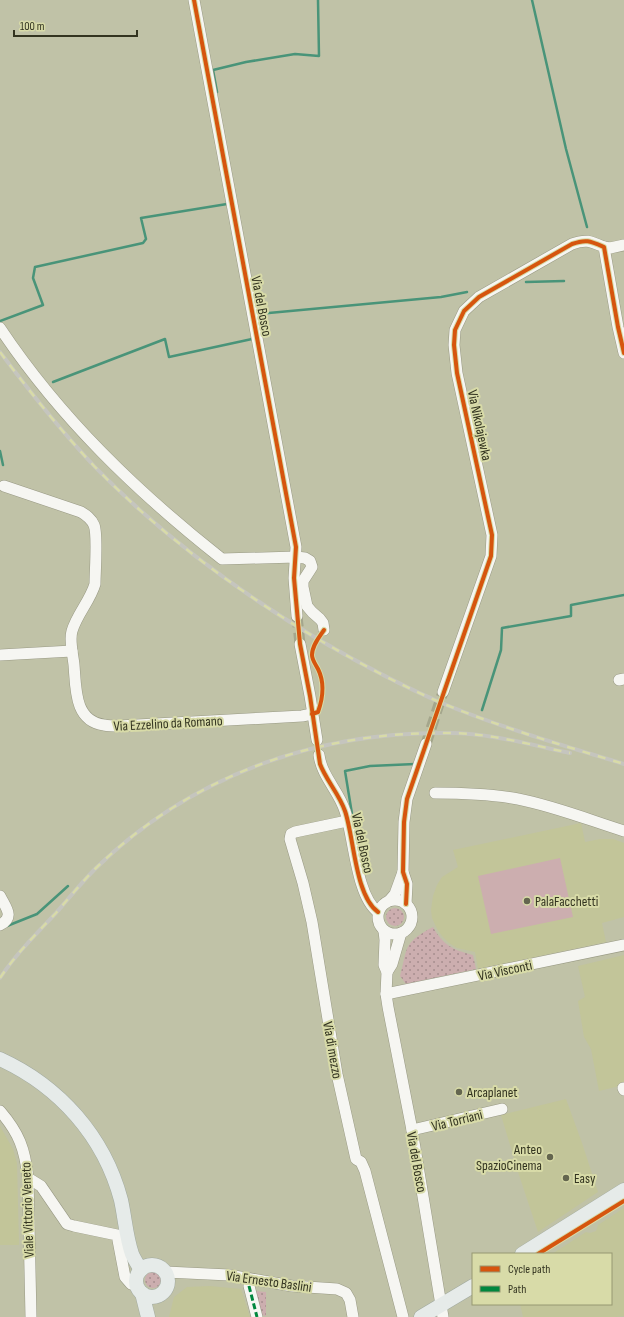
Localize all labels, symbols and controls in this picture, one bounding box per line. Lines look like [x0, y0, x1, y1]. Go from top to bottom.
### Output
scale bar [14, 12, 137, 38]
text: 100 m [20, 19, 45, 34]
street label: Via del Bosco [247, 274, 276, 338]
street label: Via Nikolajewka [464, 388, 495, 462]
street label: Via Ezzelino da Romano [113, 712, 223, 735]
street label: Via del Bosco [348, 811, 377, 875]
place label: PalaFacchetti [535, 893, 598, 910]
marker: PalaFacchetti [522, 896, 532, 906]
street label: Via Visconti [477, 956, 534, 984]
street label: Via di mezzo [319, 1020, 346, 1080]
place label: Arcaplanet [466, 1084, 518, 1101]
marker: Arcaplanet [454, 1087, 464, 1097]
street label: Via Torriani [430, 1106, 484, 1135]
street label: Via del Bosco [403, 1130, 430, 1194]
place label: Anteo SpazioCinema [476, 1141, 542, 1174]
marker: Anteo SpazioCinema [545, 1152, 555, 1162]
street label: Viale Vittorio Veneto [17, 1162, 38, 1258]
place label: Easy [574, 1170, 596, 1187]
marker: Easy [561, 1173, 571, 1183]
legend [472, 1253, 612, 1305]
text: Cycle path [508, 1262, 550, 1277]
street label: Via Ernesto Baslini [225, 1267, 313, 1296]
text: Path [508, 1282, 526, 1297]

